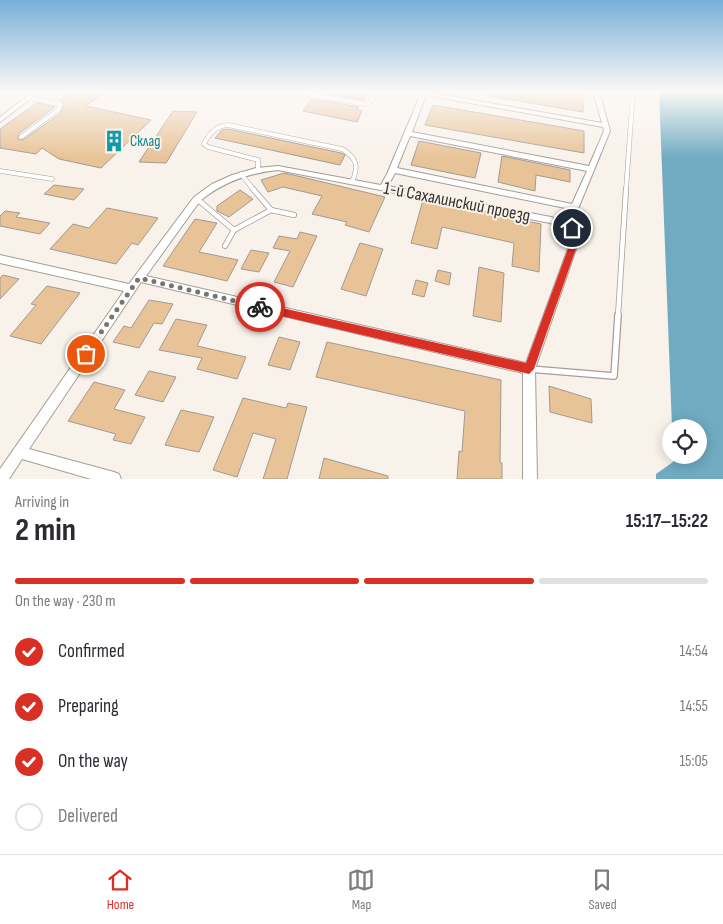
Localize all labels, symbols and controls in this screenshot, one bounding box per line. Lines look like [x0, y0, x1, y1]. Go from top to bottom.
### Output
building icon: Склад [101, 128, 127, 154]
place label: Склад [130, 132, 161, 151]
street label: 1-й Сахалинский проезд [382, 177, 532, 227]
pin [551, 207, 593, 249]
icon: home [558, 214, 586, 242]
courier [235, 282, 285, 332]
icon: bike [246, 293, 274, 321]
pin [65, 333, 107, 375]
icon: bag [72, 340, 100, 368]
map controls [662, 419, 707, 464]
button: locate [662, 419, 707, 464]
text: Arriving in [15, 493, 69, 512]
text: 15:17–15:22 [626, 510, 708, 533]
text: 2 min [15, 511, 76, 550]
text: On the way · 230 m [15, 592, 115, 611]
icon: check [15, 638, 43, 666]
text: Confirmed [58, 640, 125, 663]
text: 14:54 [680, 642, 708, 661]
icon: check [15, 693, 43, 721]
text: Preparing [58, 695, 119, 718]
text: 14:55 [680, 697, 708, 716]
icon: check [15, 748, 43, 776]
text: On the way [58, 750, 128, 773]
text: 15:05 [679, 752, 708, 771]
text: Delivered [58, 805, 118, 828]
tab: Home [106, 866, 134, 913]
tab: Map [347, 866, 375, 913]
tab: Saved [588, 866, 616, 913]

